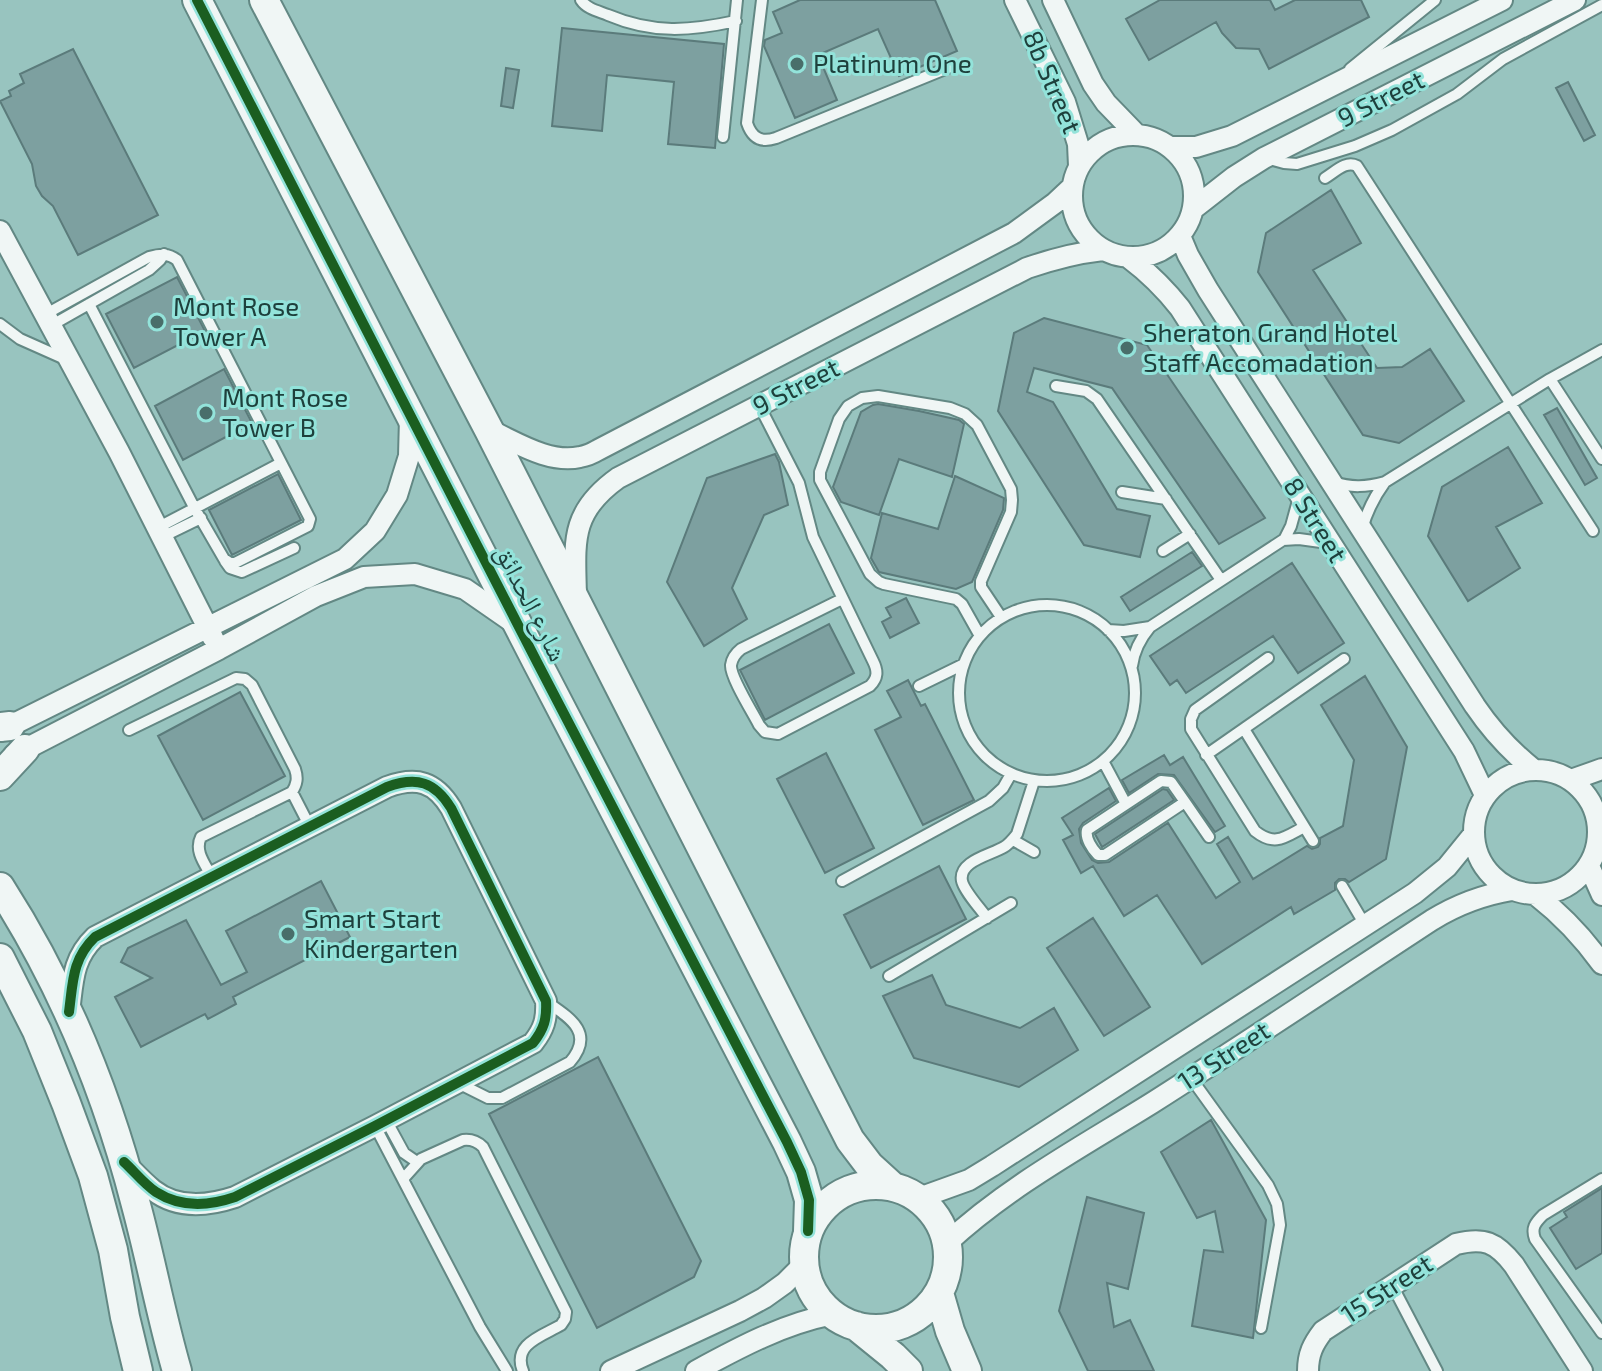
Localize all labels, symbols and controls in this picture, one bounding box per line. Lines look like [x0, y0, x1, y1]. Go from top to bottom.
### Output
street label: 8b Street [1018, 25, 1089, 138]
place label: Platinum One [813, 47, 972, 78]
marker: Platinum One [788, 55, 806, 73]
street label: 9 Street [1332, 63, 1429, 133]
place label: Mont Rose Tower A [173, 290, 299, 351]
marker: Mont Rose Tower A [148, 313, 166, 331]
place label: Sheraton Grand Hotel Staff Accomadation [1143, 316, 1398, 377]
marker: Sheraton Grand Hotel Staff Accomadation [1118, 339, 1136, 357]
street label: 9 Street [747, 351, 844, 421]
place label: Mont Rose Tower B [222, 381, 348, 442]
marker: Mont Rose Tower B [197, 404, 215, 422]
street label: 8 Street [1278, 471, 1354, 567]
street label: شارع الحدائق [488, 539, 575, 667]
place label: Smart Start Kindergarten [304, 902, 458, 963]
marker: Smart Start Kindergarten [279, 925, 297, 943]
street label: 13 Street [1172, 1014, 1275, 1096]
street label: 15 Street [1335, 1247, 1438, 1329]

